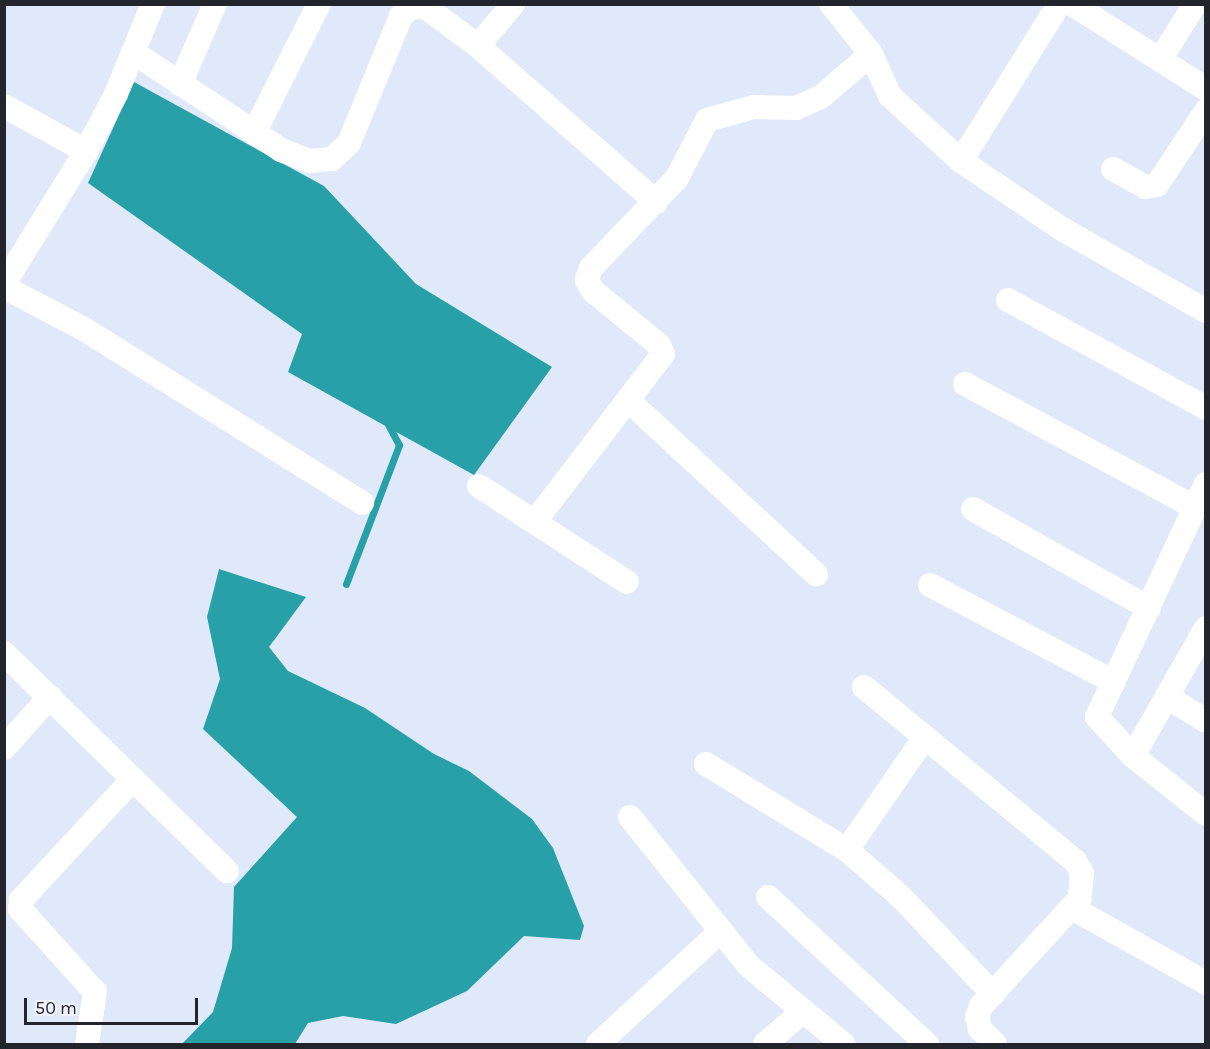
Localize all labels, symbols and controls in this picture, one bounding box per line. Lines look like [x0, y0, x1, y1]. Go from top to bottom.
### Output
scale bar [27, 986, 201, 1024]
text: 50 m [35, 997, 77, 1019]

